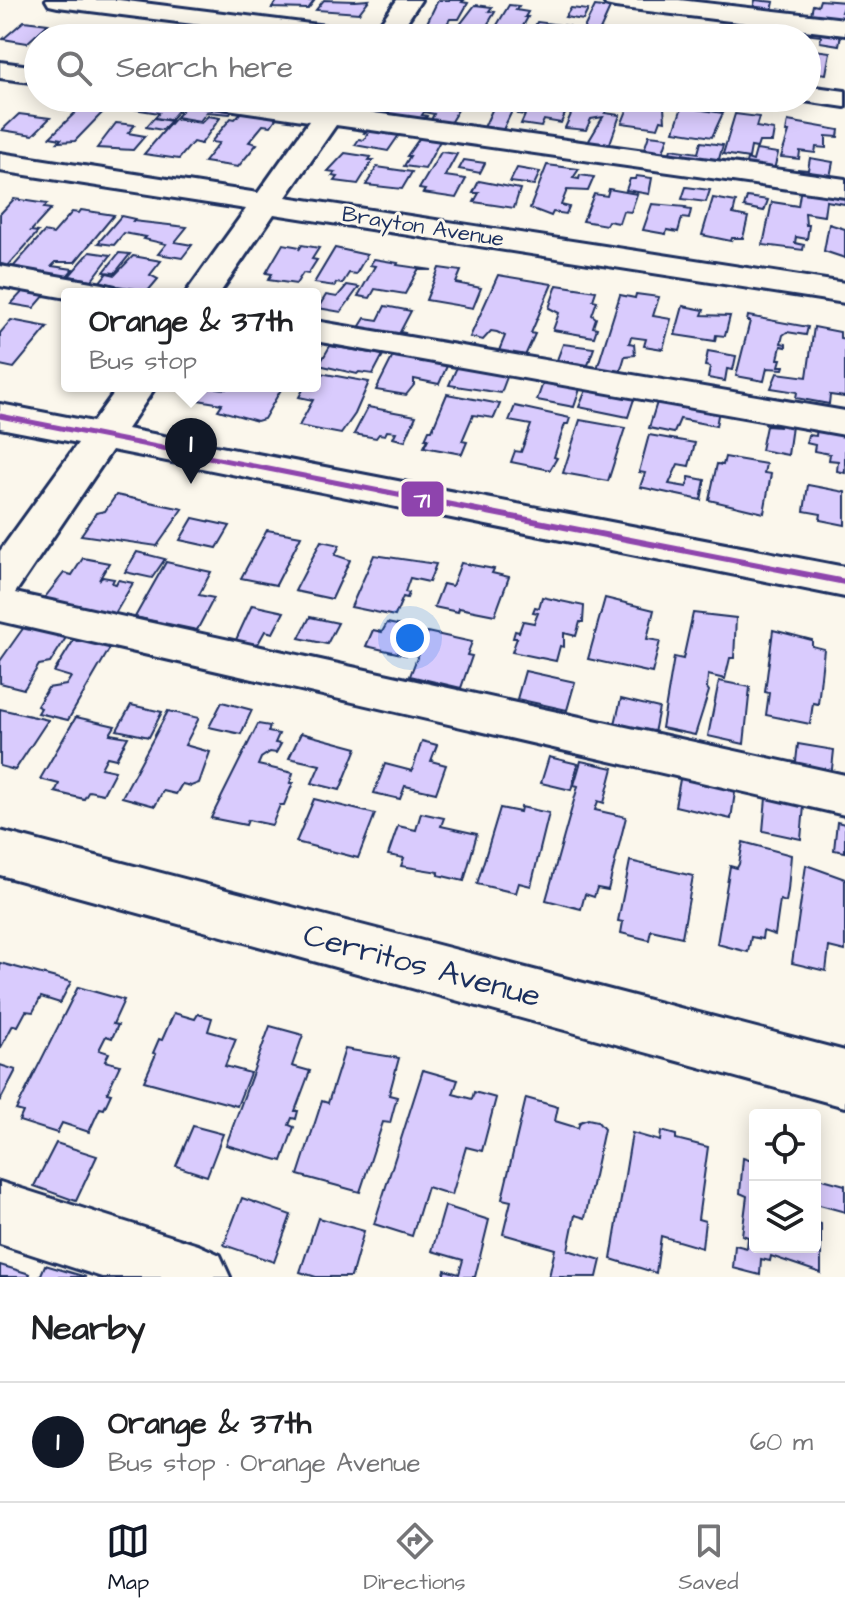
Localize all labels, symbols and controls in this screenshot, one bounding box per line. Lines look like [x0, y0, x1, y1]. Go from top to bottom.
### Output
search box [24, 24, 821, 112]
icon: search [52, 46, 96, 90]
text: Search here [116, 47, 293, 89]
street label: Brayton Avenue [340, 199, 506, 256]
popup [61, 288, 321, 392]
text: Orange & 37th [89, 301, 293, 343]
text: Bus stop [89, 343, 197, 379]
pin: 1 [165, 418, 217, 484]
line badge: 71 [400, 480, 445, 518]
text: 71 [413, 485, 430, 516]
your location [390, 618, 430, 658]
street label: Cerritos Avenue [298, 913, 546, 1019]
map controls [749, 1109, 821, 1253]
button: locate [749, 1109, 821, 1181]
button: layers [749, 1181, 821, 1253]
text: Nearby [32, 1305, 146, 1353]
text: Orange & 37th [108, 1403, 311, 1445]
text: 1 [56, 1424, 60, 1460]
text: 60 m [750, 1424, 813, 1460]
text: Bus stop · Orange Avenue [108, 1445, 421, 1481]
tab: Map [106, 1519, 150, 1598]
tab: Directions [363, 1519, 466, 1598]
tab: Saved [679, 1519, 739, 1598]

